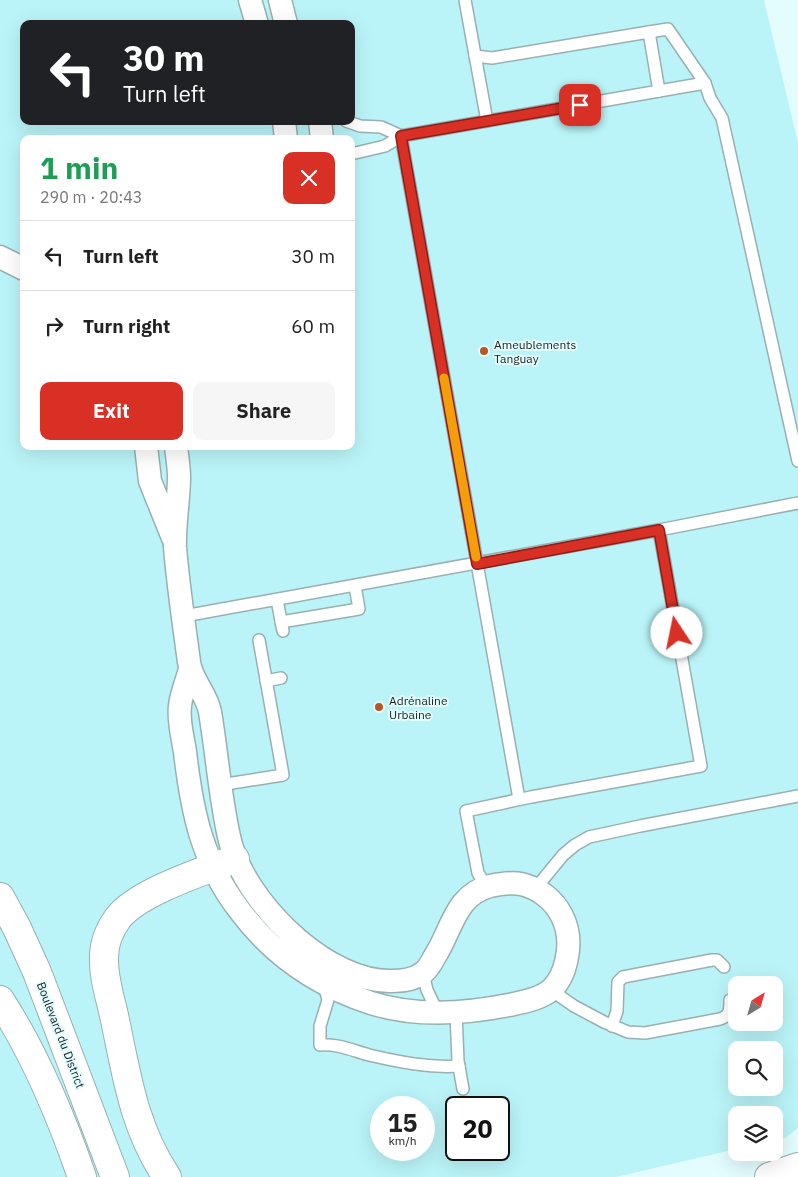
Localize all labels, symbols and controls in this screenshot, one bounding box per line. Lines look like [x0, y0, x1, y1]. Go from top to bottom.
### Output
text: 30 m [123, 35, 205, 81]
icon: left [40, 40, 105, 105]
text: Turn left [123, 79, 206, 108]
pin [559, 84, 601, 126]
icon: arrive [566, 91, 594, 119]
text: 1 min [40, 148, 118, 187]
button: close [283, 152, 335, 204]
text: 290 m · 20:43 [40, 187, 142, 207]
icon: left [40, 242, 68, 270]
text: Turn left [83, 244, 159, 268]
text: 30 m [291, 244, 335, 268]
icon: right [40, 312, 68, 340]
text: Turn right [83, 314, 170, 338]
text: 60 m [291, 314, 335, 338]
place label: Ameublements Tanguay [494, 337, 576, 366]
marker: Ameublements Tanguay [478, 345, 490, 357]
button: Exit [40, 382, 183, 440]
button: Share [193, 382, 335, 440]
position arrow [650, 606, 702, 658]
place label: Adrénaline Urbaine [389, 693, 448, 722]
marker: Adrénaline Urbaine [373, 701, 385, 713]
north arrow [728, 976, 782, 1031]
map controls [728, 976, 783, 1161]
street label: Boulevard du District [34, 980, 88, 1090]
button: search [728, 1041, 783, 1096]
speed limit sign: 20 [445, 1096, 510, 1161]
text: 15 [387, 1106, 418, 1139]
button: layers [728, 1106, 783, 1161]
text: km/h [388, 1133, 417, 1148]

